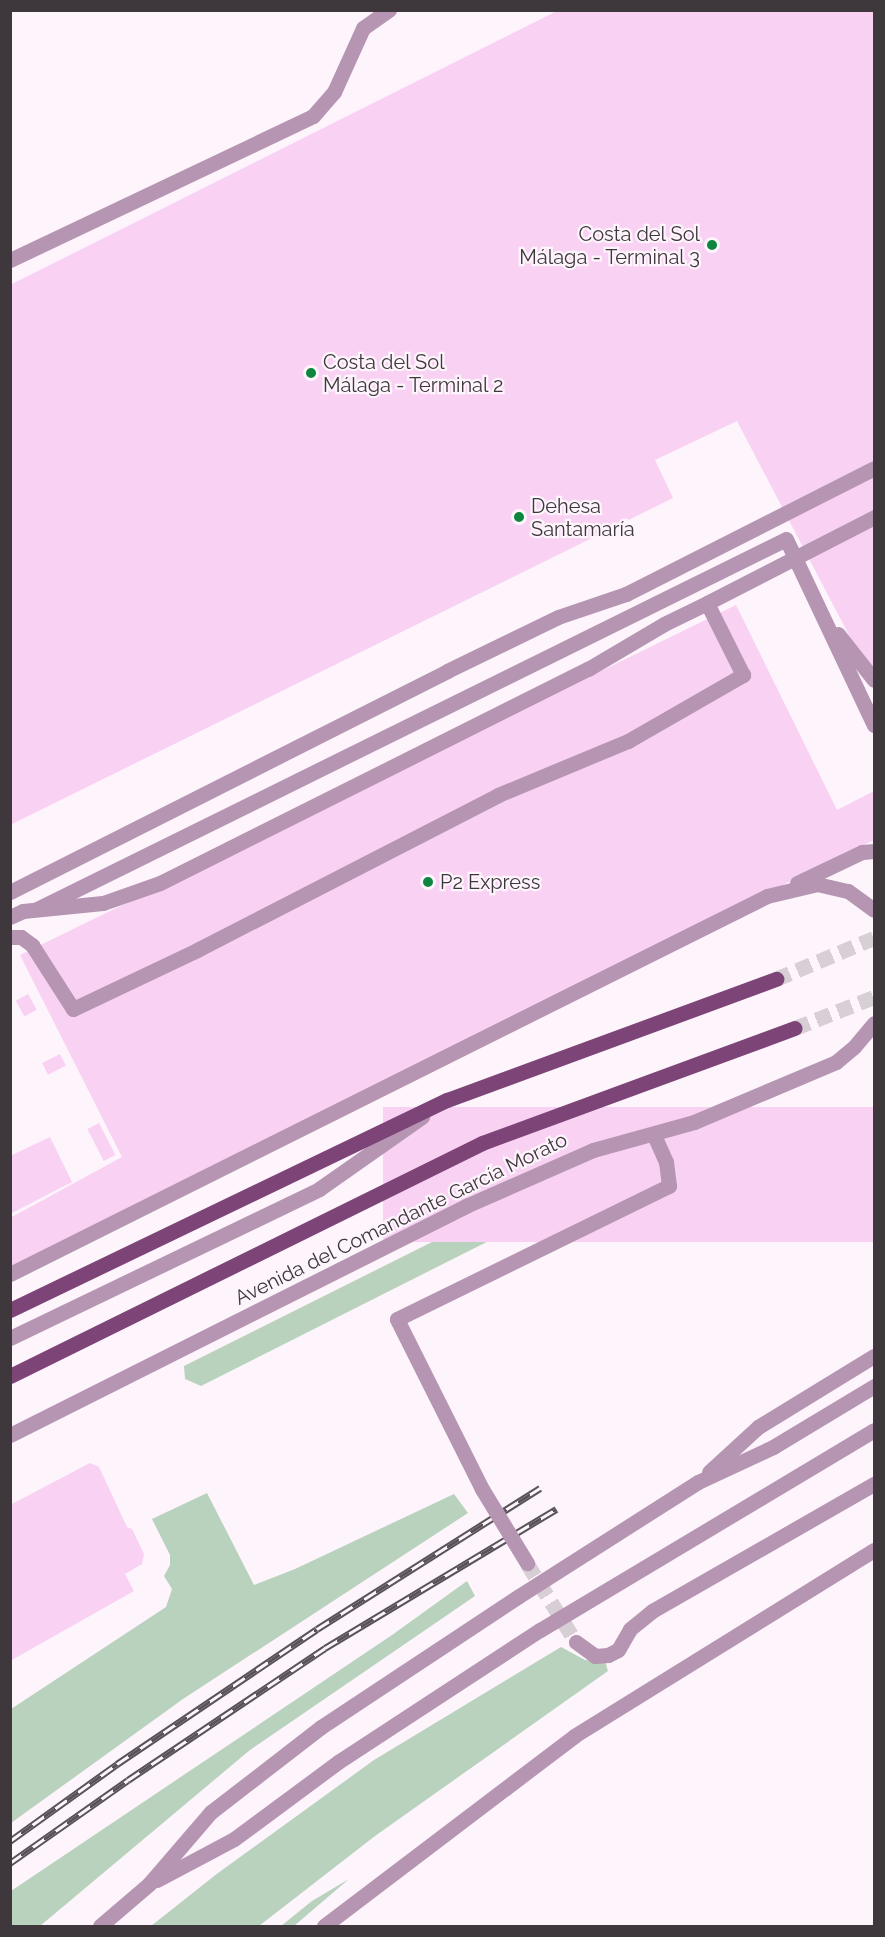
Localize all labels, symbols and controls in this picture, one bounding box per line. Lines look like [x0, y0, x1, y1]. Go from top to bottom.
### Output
place label: Costa del Sol Málaga - Terminal 3 [518, 222, 700, 269]
marker: Costa del Sol Málaga - Terminal 3 [705, 238, 719, 252]
place label: Costa del Sol Málaga - Terminal 2 [323, 350, 505, 397]
marker: Costa del Sol Málaga - Terminal 2 [304, 366, 318, 380]
place label: Dehesa Santamaría [531, 494, 635, 541]
marker: Dehesa Santamaría [512, 510, 526, 524]
place label: P2 Express [440, 870, 540, 894]
marker: P2 Express [421, 875, 435, 889]
street label: Avenida del Comandante García Morato [231, 1128, 571, 1310]

